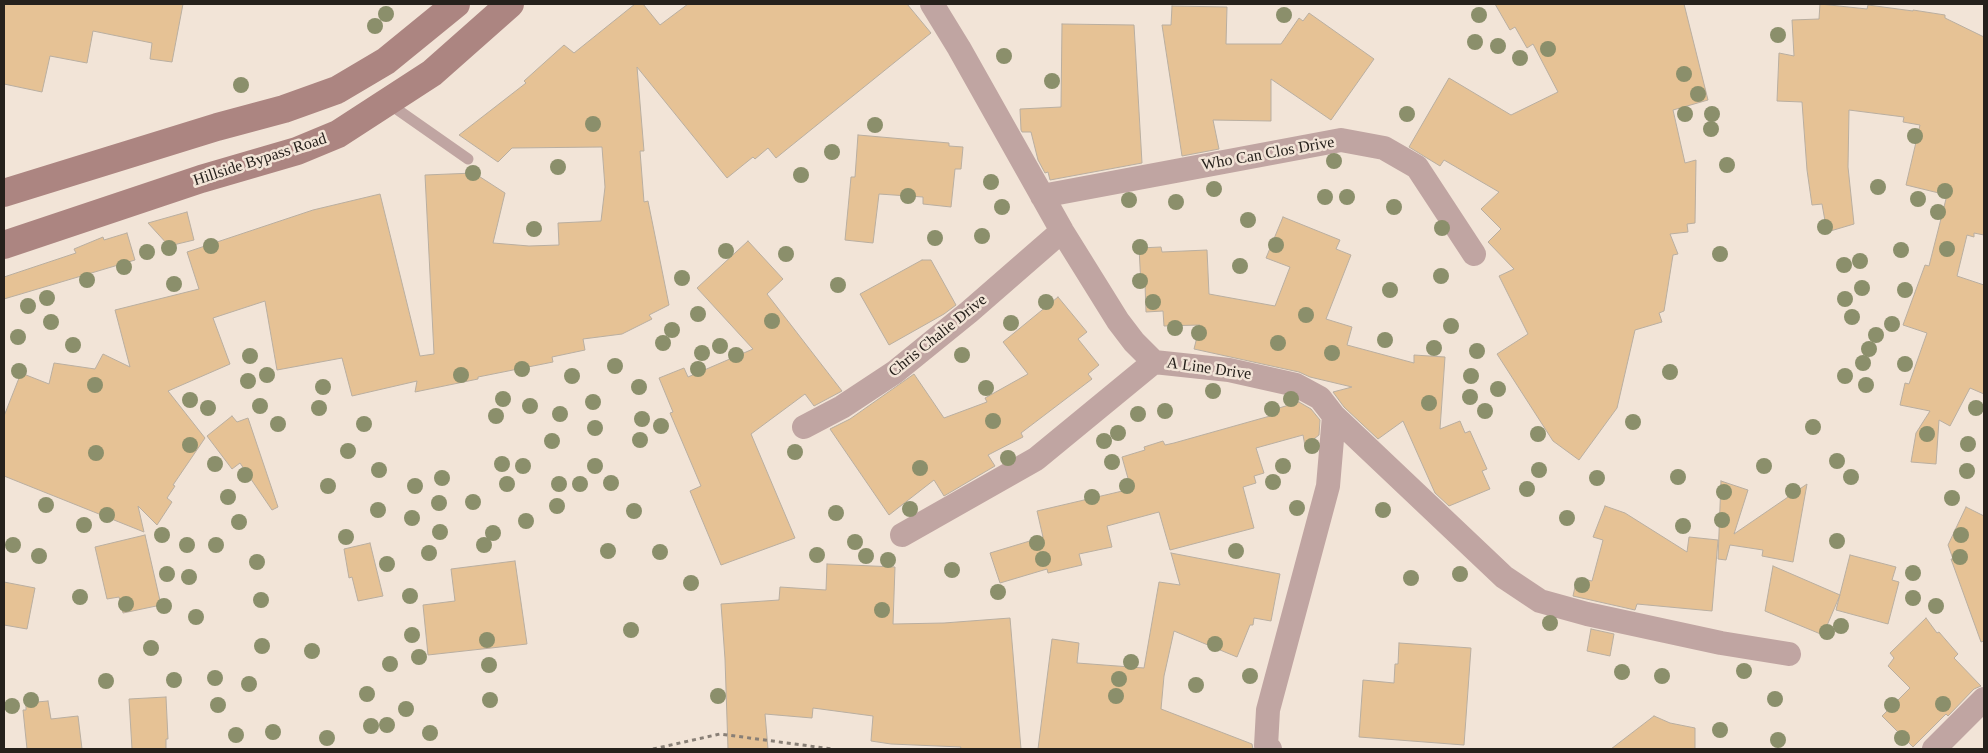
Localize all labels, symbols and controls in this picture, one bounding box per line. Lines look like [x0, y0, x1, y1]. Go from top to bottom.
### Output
street label: Hillside Bypass Road [191, 129, 329, 191]
street label: Who Can Clos Drive [1200, 133, 1336, 175]
street label: Chris Chalie Drive [885, 291, 991, 381]
street label: A Line Drive [1165, 354, 1253, 384]

